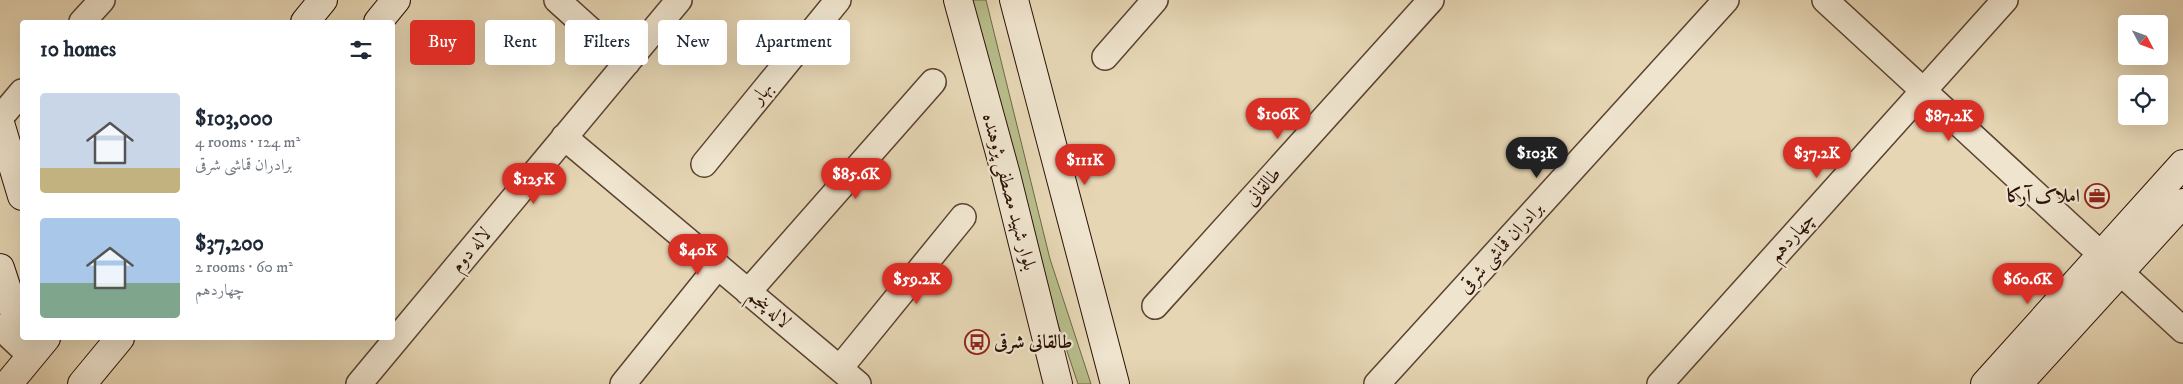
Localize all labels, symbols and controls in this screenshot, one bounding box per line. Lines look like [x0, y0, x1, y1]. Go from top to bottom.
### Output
north arrow [2118, 15, 2168, 65]
map controls [2118, 15, 2168, 125]
chip: Buy [410, 20, 475, 65]
chip: Rent [485, 20, 555, 65]
chip: Filters [565, 20, 648, 65]
chip: New [658, 20, 727, 65]
chip: Apartment [737, 20, 850, 65]
icon: filters [347, 36, 375, 64]
text: 10 homes [40, 37, 116, 63]
button: locate [2118, 75, 2168, 125]
street label: بهار [745, 77, 778, 110]
pin: $106K [1243, 98, 1313, 140]
pin: $87.2K [1908, 100, 1990, 142]
text: $106K [1257, 104, 1299, 124]
text: $103,000 [195, 106, 273, 132]
text: $87.2K [1925, 106, 1973, 126]
street label: بلوار شهید مصطفی پژوهنده [976, 111, 1041, 273]
icon: home [80, 113, 140, 173]
text: 4 rooms · 124 m² [195, 132, 300, 152]
pin: $103K [1502, 136, 1572, 179]
pin: $37.2K [1776, 136, 1858, 179]
text: $103K [1517, 143, 1557, 163]
text: $37.2K [1794, 143, 1840, 163]
pin: $111K [1050, 144, 1120, 186]
text: $111K [1066, 150, 1104, 170]
text: برادران قماشی شرقی [195, 155, 292, 175]
pin: $85.6K [815, 158, 897, 200]
pin: $125K [499, 162, 569, 205]
street label: طالقانی [1240, 163, 1286, 211]
text: $85.6K [832, 164, 880, 184]
text: $125K [513, 169, 555, 189]
office icon: املاک آرکا [2084, 183, 2110, 209]
place label: املاک آرکا [2007, 184, 2080, 208]
street label: برادران قماشی شرقی [1454, 197, 1549, 299]
street label: چهاردهم [1764, 207, 1825, 271]
street label: لاله دوم [446, 223, 499, 280]
text: $37,200 [195, 231, 264, 257]
pin: $40K [668, 234, 728, 276]
icon: home [80, 238, 140, 298]
text: $40K [679, 240, 717, 260]
text: 2 rooms · 60 m² [195, 257, 293, 277]
pin: $59.2K [876, 262, 958, 305]
pin: $60.6K [1987, 262, 2069, 305]
text: $59.2K [893, 269, 941, 289]
text: $60.6K [2003, 269, 2053, 289]
text: چهاردهم [195, 280, 245, 300]
street label: لاله پنجم [739, 284, 795, 338]
bus stop icon: طالقانی شرقی [964, 329, 990, 355]
place label: طالقانی شرقی [993, 331, 1073, 354]

